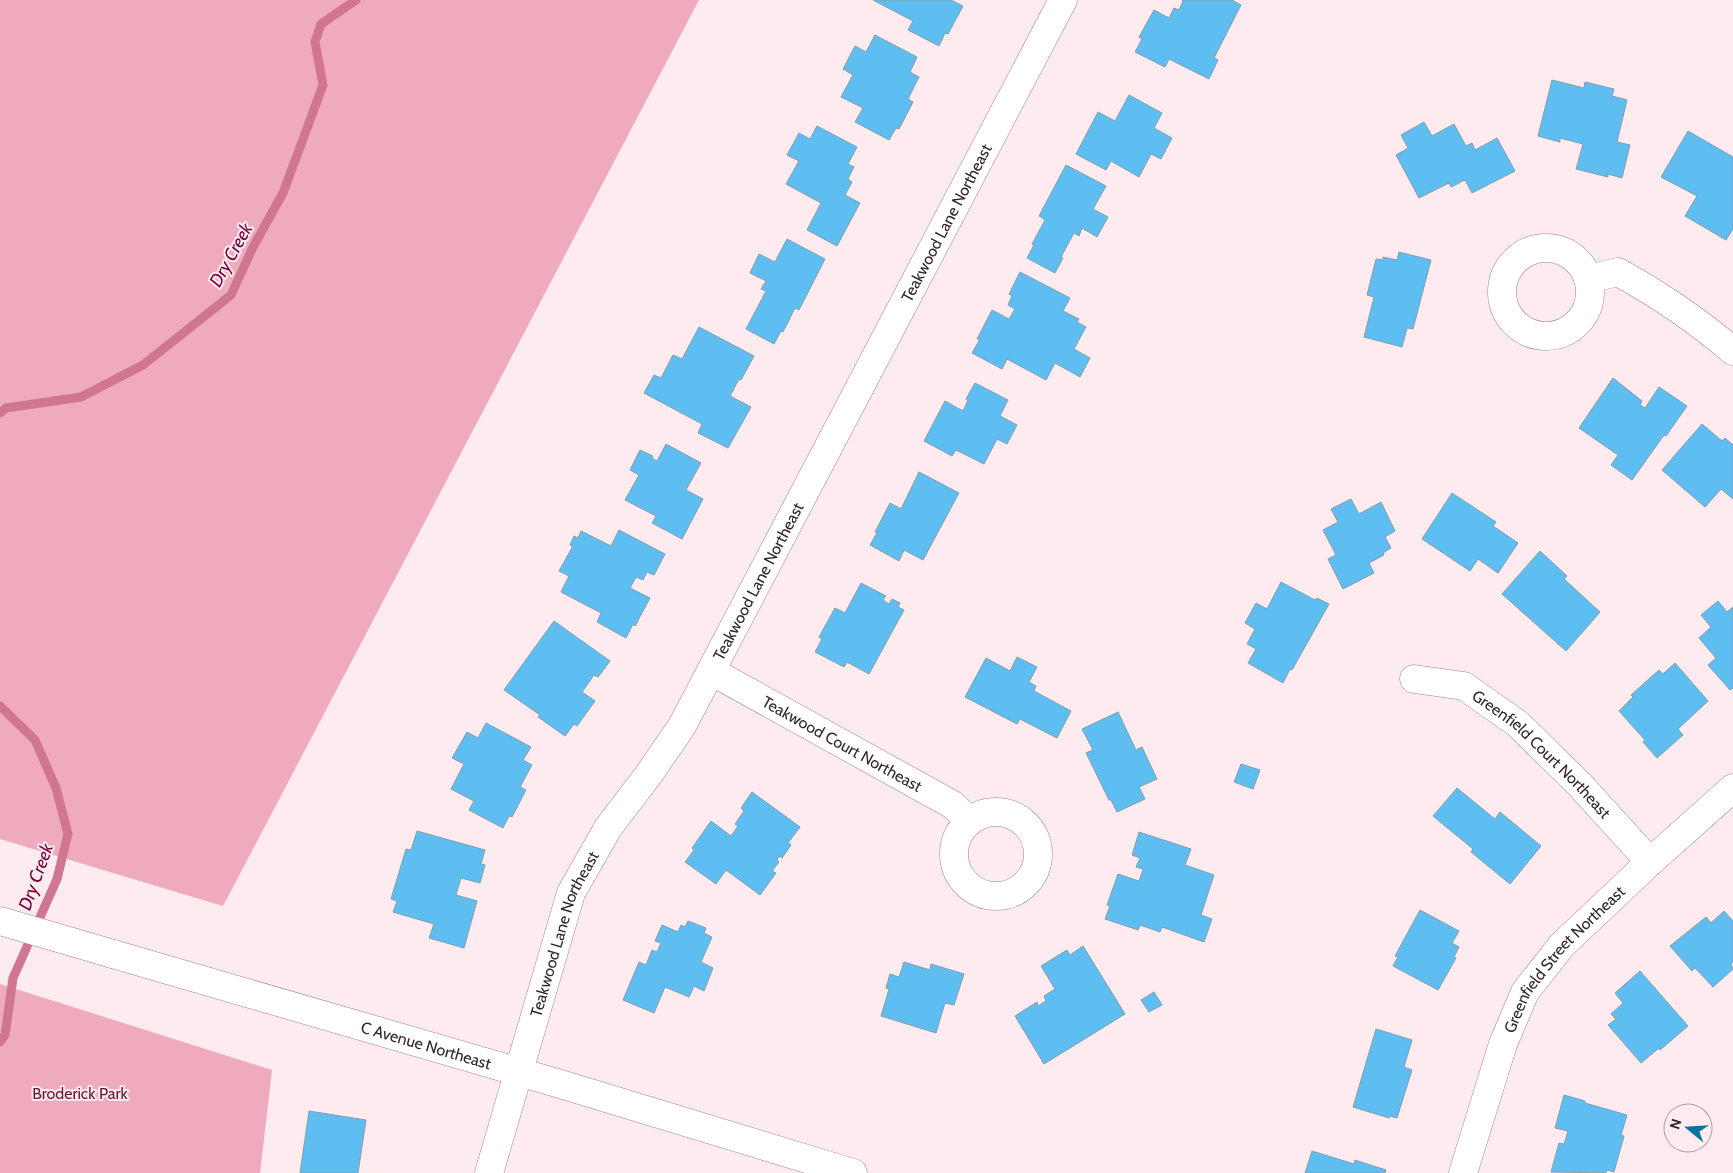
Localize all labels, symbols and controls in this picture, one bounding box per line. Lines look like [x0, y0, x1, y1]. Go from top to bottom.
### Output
street label: Teakwood Lane Northeast [897, 140, 996, 305]
water label: Dry Creek [205, 218, 258, 291]
street label: Teakwood Lane Northeast [709, 499, 807, 663]
street label: Greenfield Court Northeast [1469, 685, 1615, 822]
street label: Teakwood Court Northeast [759, 692, 926, 796]
water label: Dry Creek [14, 840, 59, 913]
street label: Teakwood Lane Northeast [526, 847, 603, 1019]
street label: Greenfield Street Northeast [1499, 881, 1629, 1036]
street label: C Avenue Northeast [359, 1017, 494, 1073]
park label: Broderick Park [32, 1084, 129, 1103]
north arrow [1663, 1103, 1713, 1153]
text: N [1666, 1116, 1686, 1131]

